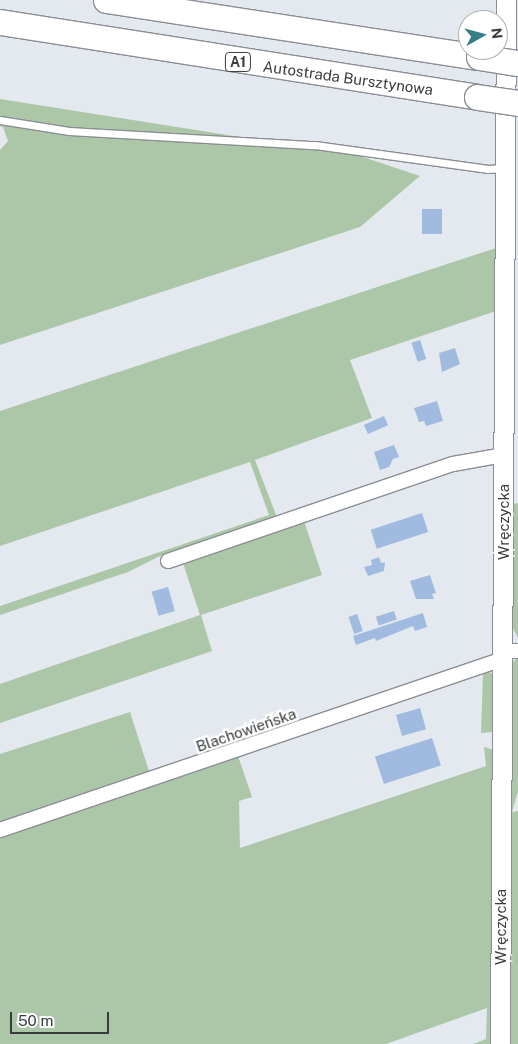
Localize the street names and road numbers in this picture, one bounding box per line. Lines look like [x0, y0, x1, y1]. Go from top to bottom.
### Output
road number: A1 [224, 51, 252, 74]
street label: Autostrada Bursztynowa [262, 57, 434, 99]
street label: Wręczycka [495, 484, 513, 560]
street label: Blachowieńska [194, 704, 298, 756]
street label: Wręczycka [492, 889, 510, 965]

